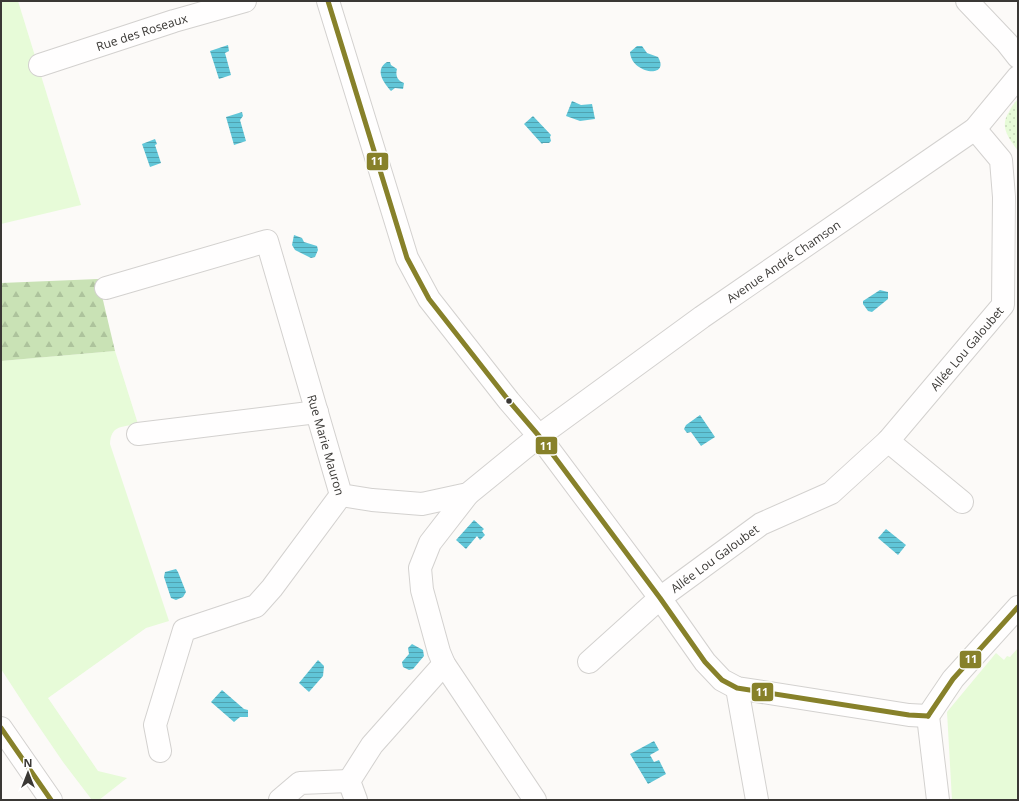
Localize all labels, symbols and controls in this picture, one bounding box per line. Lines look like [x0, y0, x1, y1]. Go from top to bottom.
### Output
street label: Rue des Roseaux [94, 9, 190, 55]
line badge: 11 [366, 152, 389, 171]
text: 11 [371, 153, 383, 168]
street label: Avenue André Chamson [723, 216, 844, 306]
street label: Allée Lou Galoubet [926, 302, 1007, 394]
street label: Rue Marie Mauron [304, 392, 349, 497]
unlabelled marker [504, 396, 514, 406]
line badge: 11 [535, 436, 558, 455]
text: 11 [540, 438, 552, 453]
street label: Allée Lou Galoubet [667, 520, 762, 596]
line badge: 11 [959, 650, 982, 669]
text: 11 [965, 651, 977, 666]
line badge: 11 [751, 682, 774, 702]
text: 11 [756, 684, 768, 699]
north arrow [8, 753, 48, 793]
text: N [24, 755, 32, 770]

